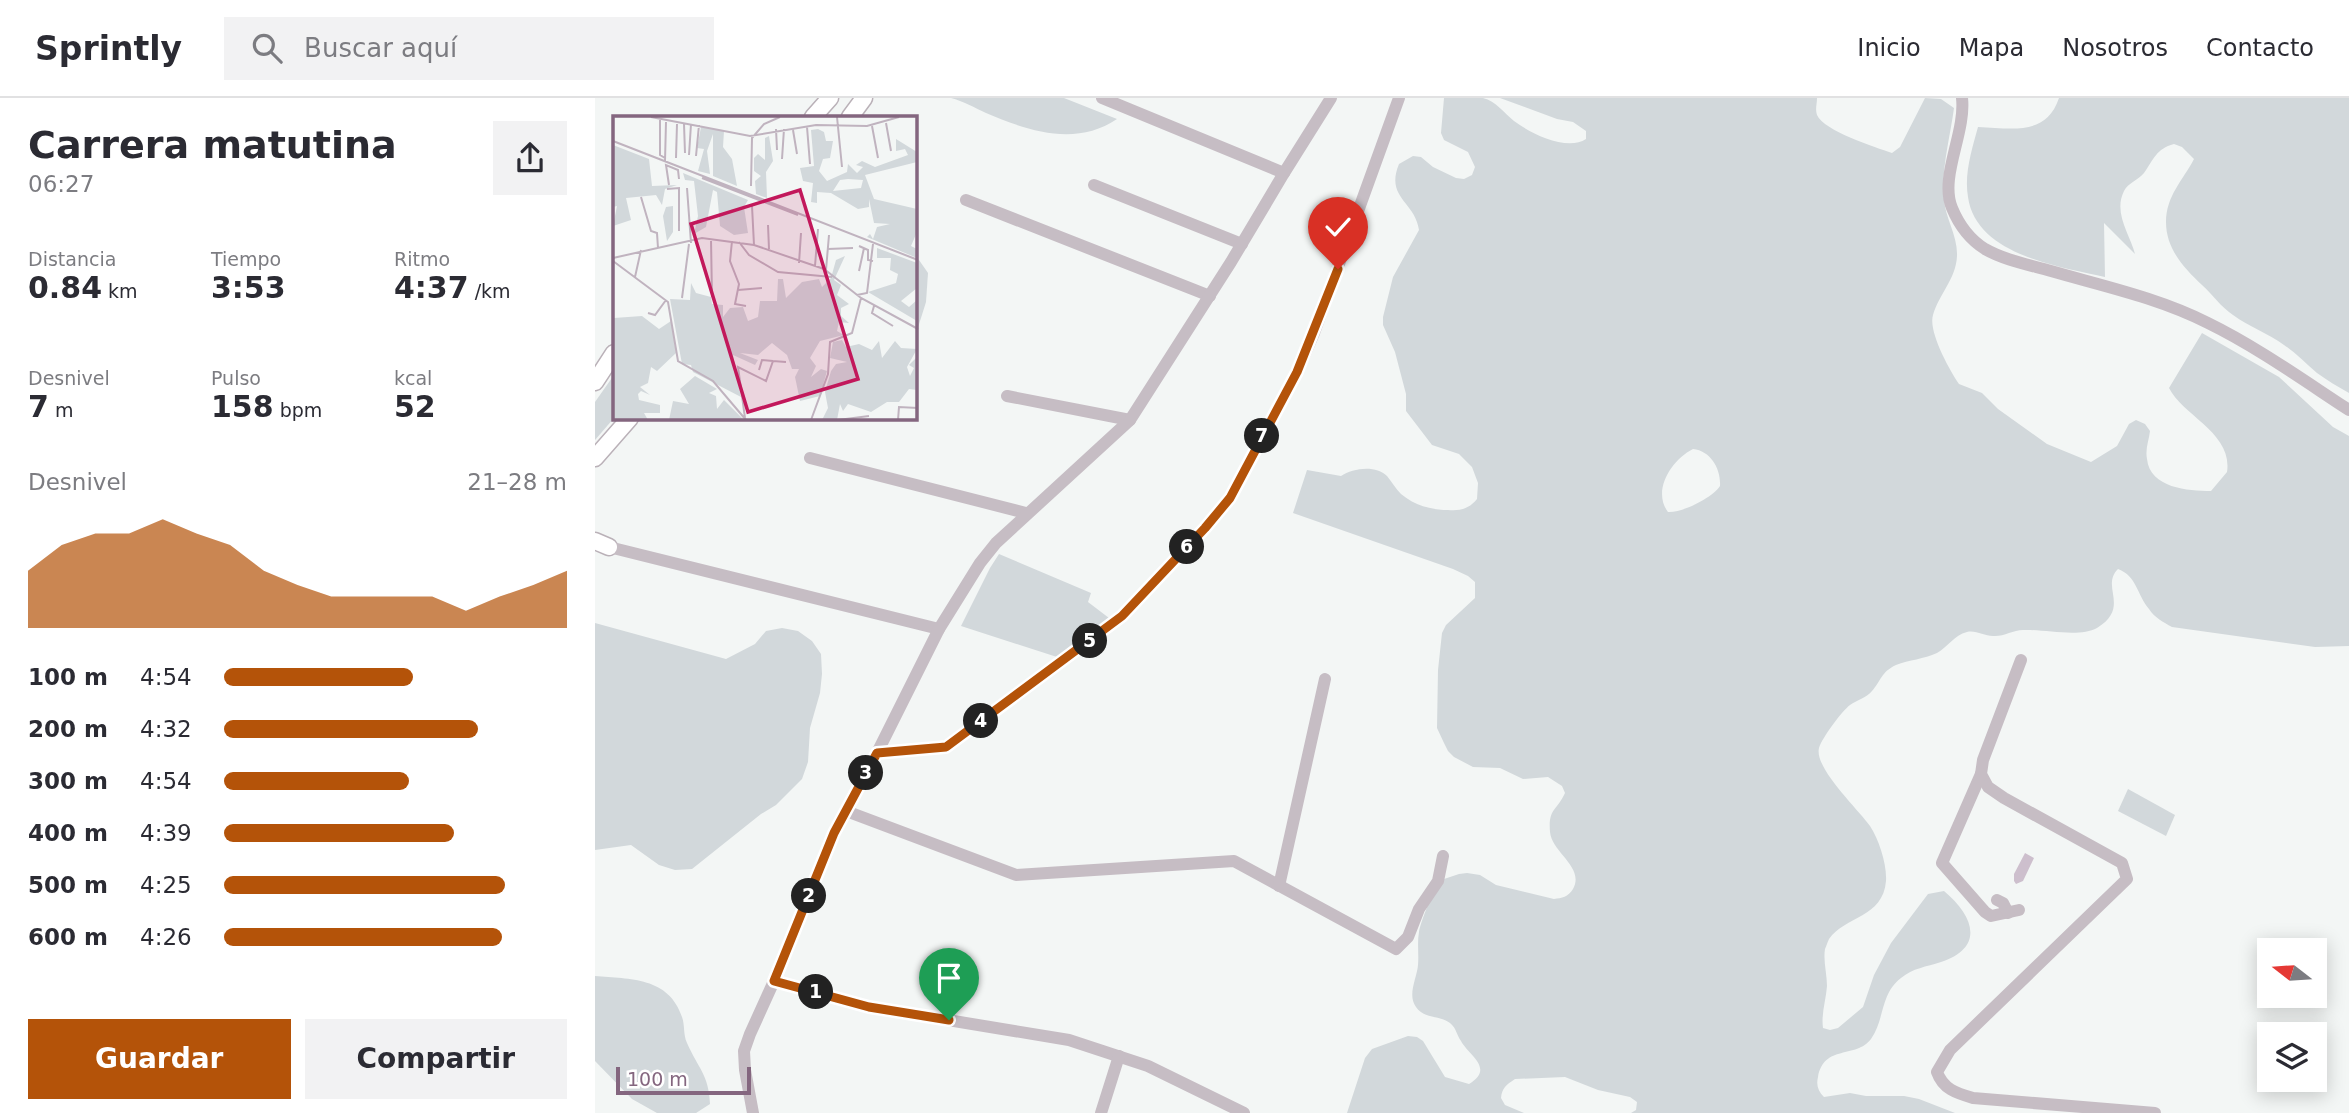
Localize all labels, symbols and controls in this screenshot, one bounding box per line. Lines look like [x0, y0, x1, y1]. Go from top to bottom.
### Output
search box [224, 17, 714, 80]
text: Sprintly [35, 29, 182, 68]
icon: search [248, 29, 286, 67]
text: Buscar aquí [304, 33, 457, 63]
text: Inicio [1857, 34, 1921, 62]
text: Mapa [1959, 34, 2024, 62]
text: Nosotros [2062, 34, 2168, 62]
text: Contacto [2206, 34, 2314, 62]
inset map [613, 116, 917, 420]
button: share [493, 121, 567, 195]
text: Carrera matutina [28, 123, 397, 167]
text: 06:27 [28, 171, 94, 197]
pin [1308, 197, 1368, 269]
icon: check [1319, 208, 1357, 246]
text: Distancia [28, 248, 116, 270]
text: Tiempo [211, 248, 281, 270]
text: Ritmo [394, 248, 450, 270]
text: 0.84 [28, 270, 102, 305]
text: 3:53 [211, 270, 286, 305]
text: 4:37 [394, 270, 469, 305]
text: km [102, 280, 138, 302]
text: /km [469, 280, 511, 302]
text: Desnivel [28, 367, 110, 389]
text: Pulso [211, 367, 261, 389]
text: kcal [394, 367, 432, 389]
text: 7 [28, 389, 49, 424]
text: 158 [211, 389, 274, 424]
text: 52 [394, 389, 436, 424]
text: m [49, 399, 73, 421]
text: bpm [274, 399, 322, 421]
pin: 7 [1245, 418, 1279, 454]
text: 7 [1255, 424, 1268, 446]
text: Desnivel [28, 469, 127, 495]
text: 21–28 m [467, 469, 567, 495]
pin: 6 [1169, 530, 1205, 564]
text: 6 [1180, 535, 1193, 557]
pin: 5 [1072, 624, 1107, 658]
text: 5 [1083, 629, 1096, 651]
text: 100 m [28, 664, 108, 690]
text: 4:54 [140, 664, 192, 690]
pin: 4 [963, 704, 999, 738]
text: 4 [974, 709, 987, 731]
text: 200 m [28, 716, 108, 742]
text: 4:32 [140, 716, 192, 742]
pin: 3 [849, 756, 883, 790]
text: 3 [859, 761, 872, 783]
text: 300 m [28, 768, 108, 794]
text: 4:54 [140, 768, 192, 794]
text: 400 m [28, 820, 108, 846]
text: 4:39 [140, 820, 192, 846]
text: 500 m [28, 872, 108, 898]
text: 4:25 [140, 872, 192, 898]
pin: 2 [791, 878, 827, 914]
text: 2 [802, 884, 815, 906]
text: 600 m [28, 924, 108, 950]
text: 4:26 [140, 924, 192, 950]
north arrow [2257, 938, 2327, 1008]
map controls [2257, 938, 2327, 1092]
pin [919, 948, 979, 1020]
icon: arrive [930, 959, 968, 997]
pin: 1 [799, 974, 833, 1010]
text: 1 [809, 980, 822, 1002]
button: Guardar [28, 1019, 291, 1099]
button: Compartir [305, 1019, 567, 1099]
button: layers [2257, 1022, 2327, 1092]
scale bar [616, 1064, 751, 1096]
text: 100 m [627, 1068, 688, 1090]

